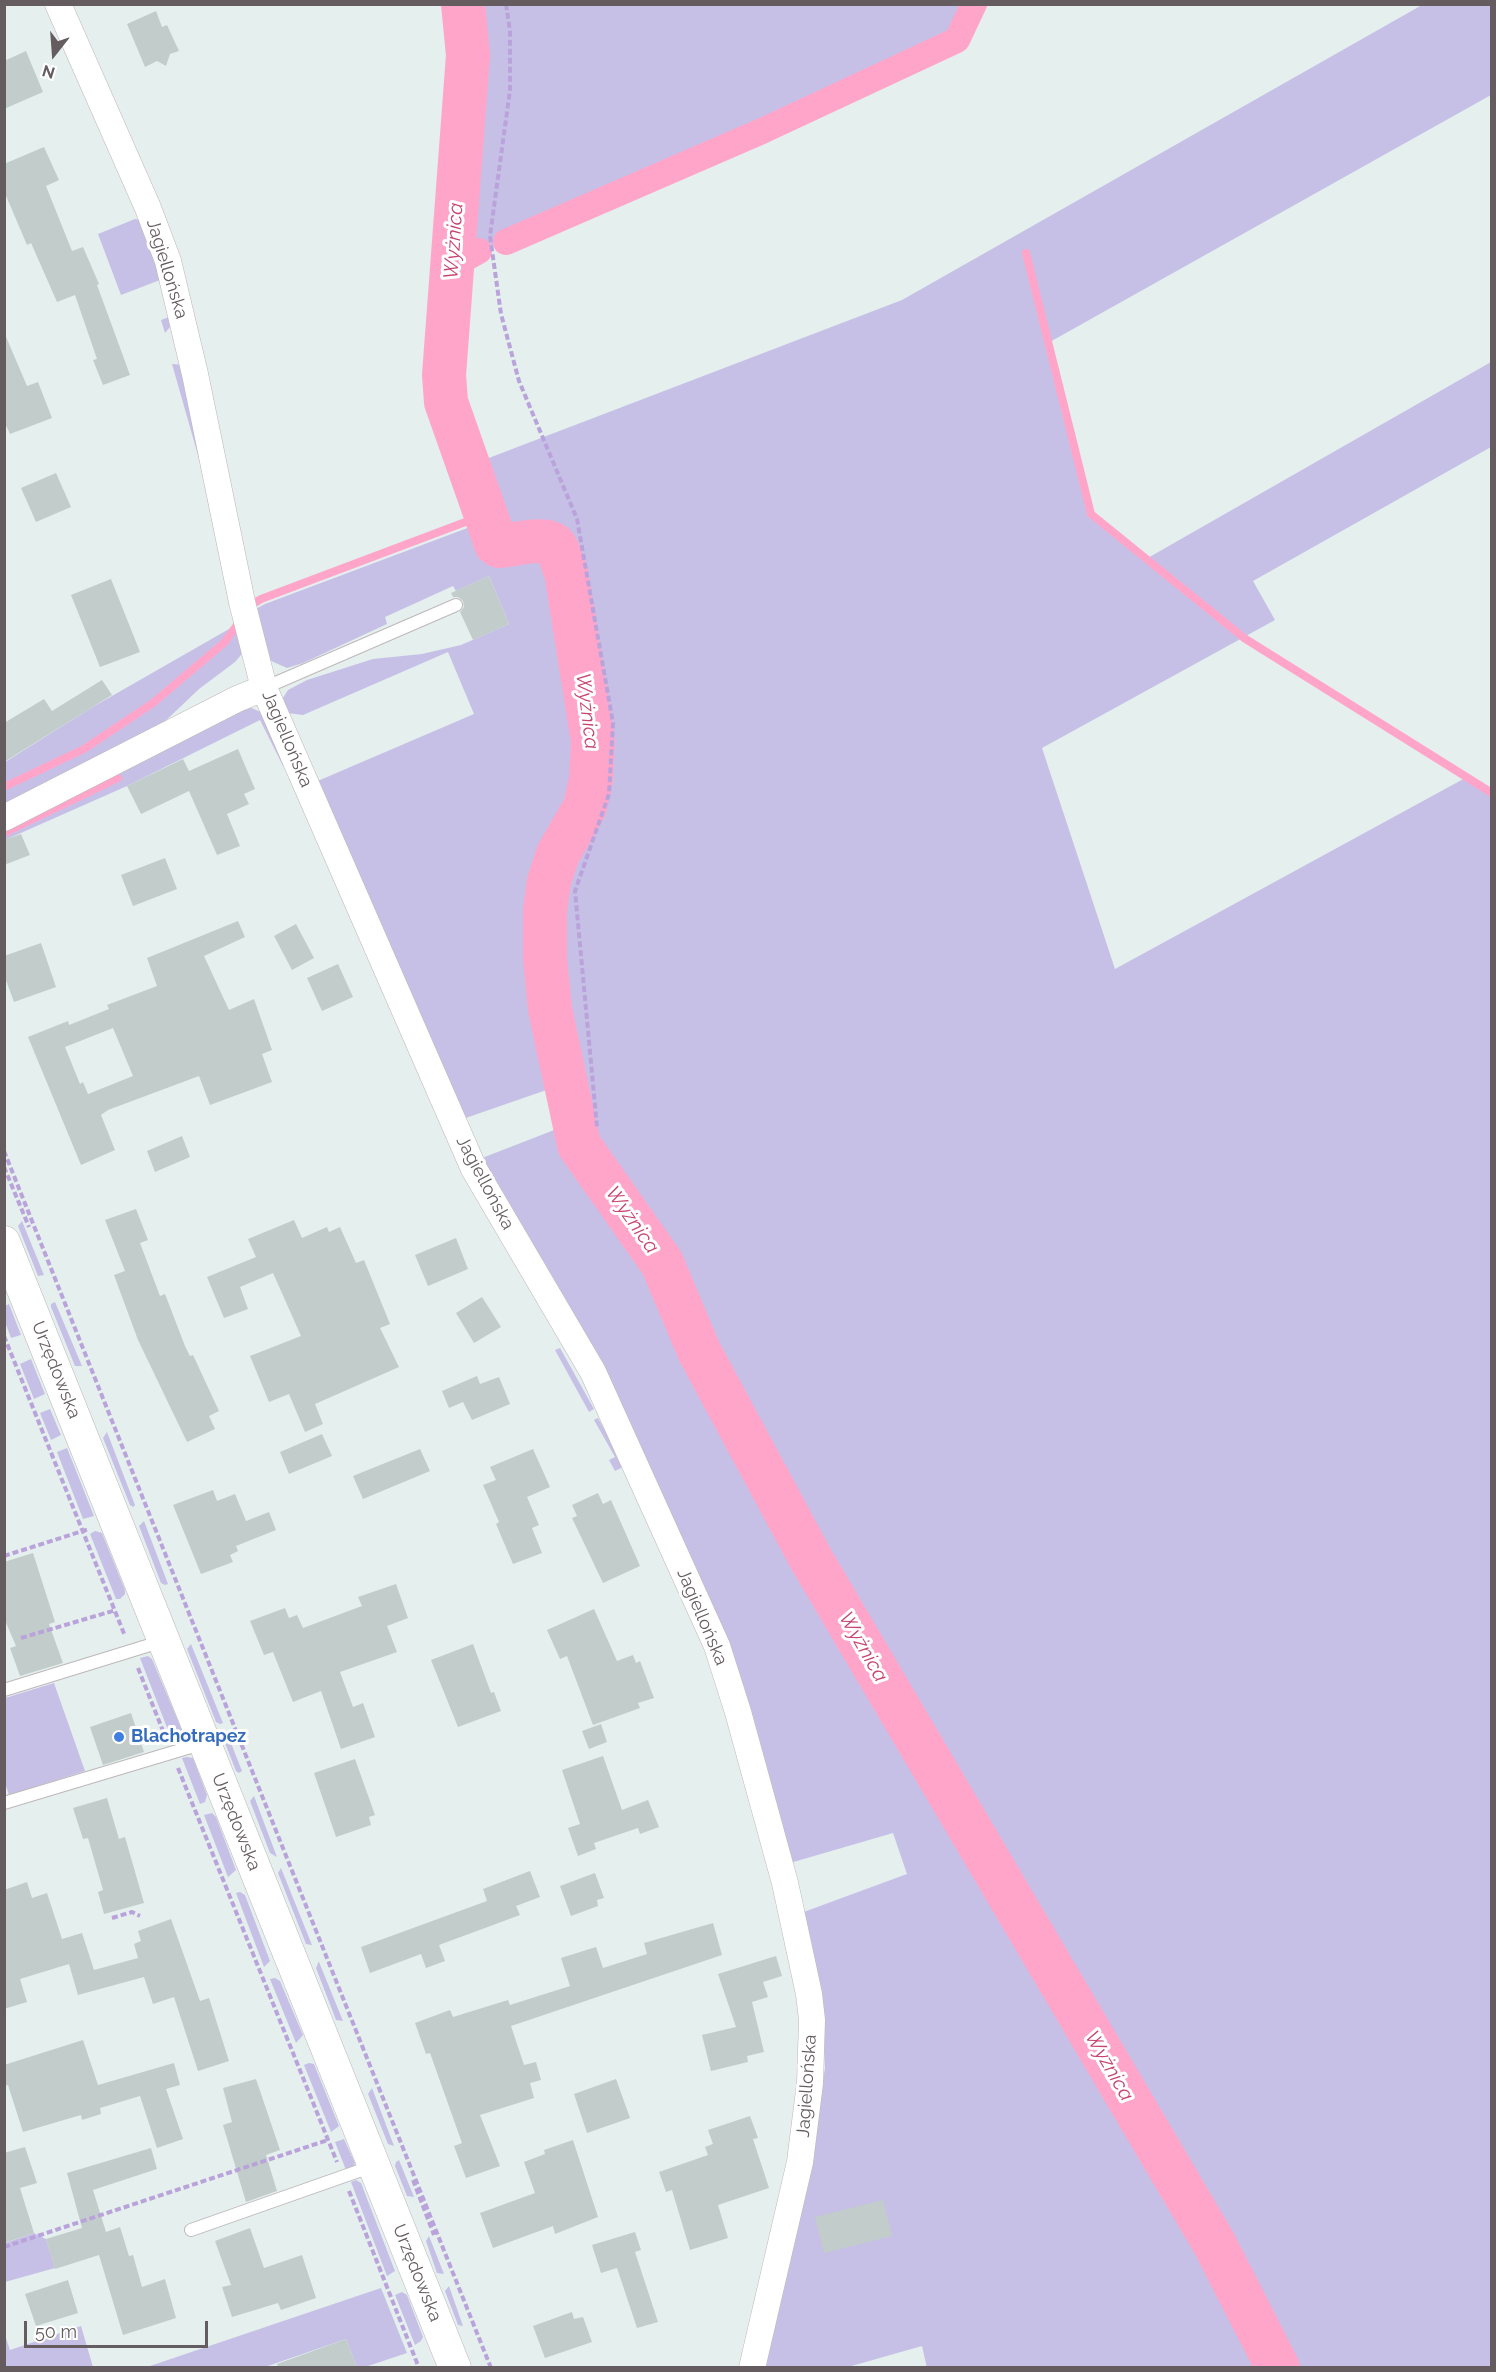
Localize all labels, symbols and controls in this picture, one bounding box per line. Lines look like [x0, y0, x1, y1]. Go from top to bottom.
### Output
north arrow [24, 24, 84, 84]
text: N [40, 61, 57, 83]
water label: Wyżnica [439, 202, 469, 280]
street label: Jagiellońska [142, 217, 192, 321]
water label: Wyżnica [570, 671, 604, 751]
street label: Jagiellońska [257, 687, 317, 791]
street label: Jagiellońska [451, 1132, 519, 1234]
water label: Wyżnica [600, 1182, 664, 1258]
street label: Urzędowska [27, 1318, 85, 1422]
street label: Jagiellońska [672, 1565, 732, 1669]
water label: Wyżnica [833, 1608, 893, 1686]
place label: Blachotrapez [131, 1726, 246, 1748]
marker: Blachotrapez [112, 1730, 126, 1744]
street label: Urzędowska [207, 1770, 265, 1874]
water label: Wyżnica [1079, 2027, 1139, 2105]
street label: Jagiellońska [793, 2034, 821, 2138]
street label: Urzędowska [388, 2221, 446, 2325]
scale bar [27, 2309, 212, 2347]
text: 50 m [35, 2321, 77, 2342]

